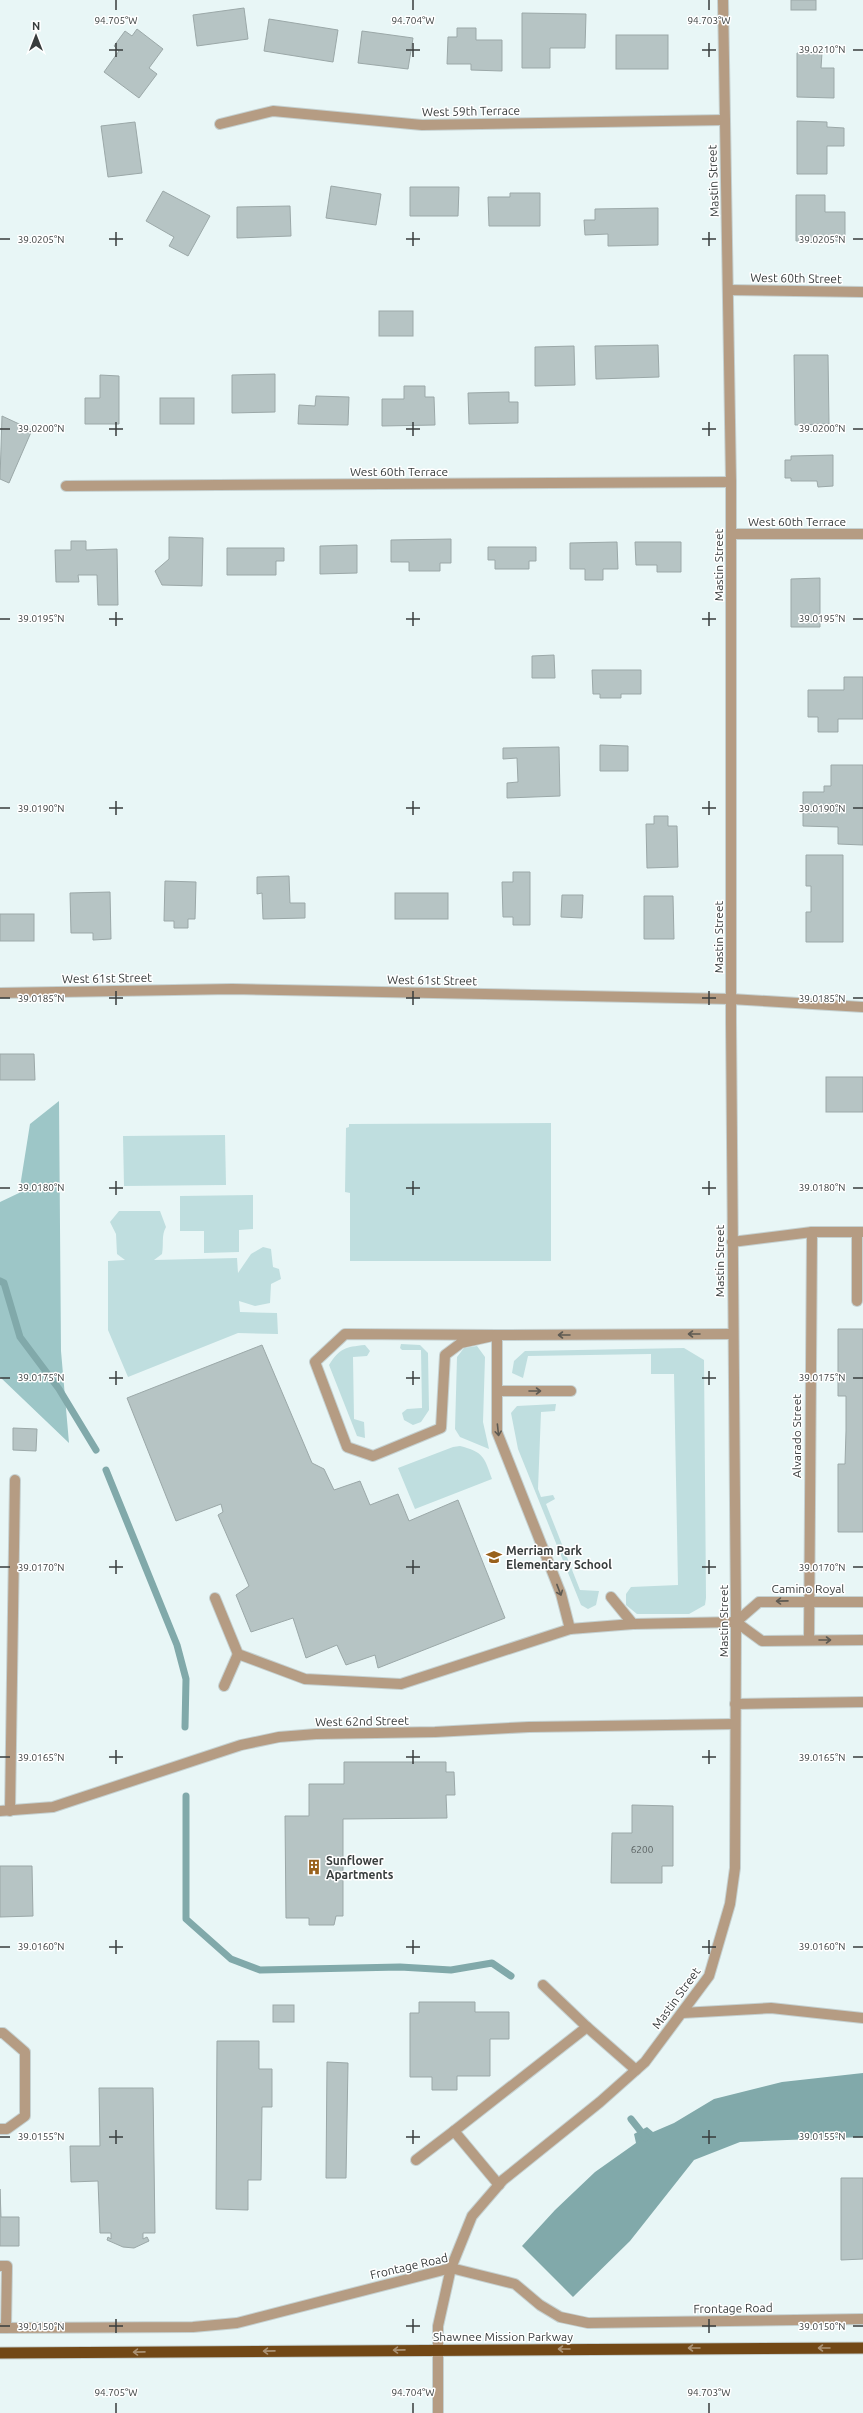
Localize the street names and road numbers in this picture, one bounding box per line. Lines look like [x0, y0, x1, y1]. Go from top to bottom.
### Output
street label: West 59th Terrace [422, 104, 520, 118]
street label: Mastin Street [705, 144, 721, 217]
street label: West 60th Street [750, 271, 842, 285]
street label: West 60th Terrace [350, 465, 448, 478]
street label: West 60th Terrace [748, 515, 846, 528]
street label: Mastin Street [712, 528, 725, 601]
street label: Mastin Street [712, 900, 725, 973]
street label: West 61st Street [62, 971, 152, 985]
street label: West 61st Street [387, 973, 477, 987]
street label: Mastin Street [713, 1224, 726, 1297]
street label: Alvarado Street [790, 1394, 803, 1478]
street label: Camino Royal [772, 1582, 844, 1595]
street label: Mastin Street [717, 1584, 730, 1657]
street label: West 62nd Street [315, 1714, 409, 1728]
street label: Mastin Street [649, 1965, 703, 2031]
street label: Frontage Road [369, 2251, 449, 2281]
street label: Frontage Road [693, 2301, 773, 2315]
street label: Shawnee Mission Parkway [433, 2330, 573, 2343]

